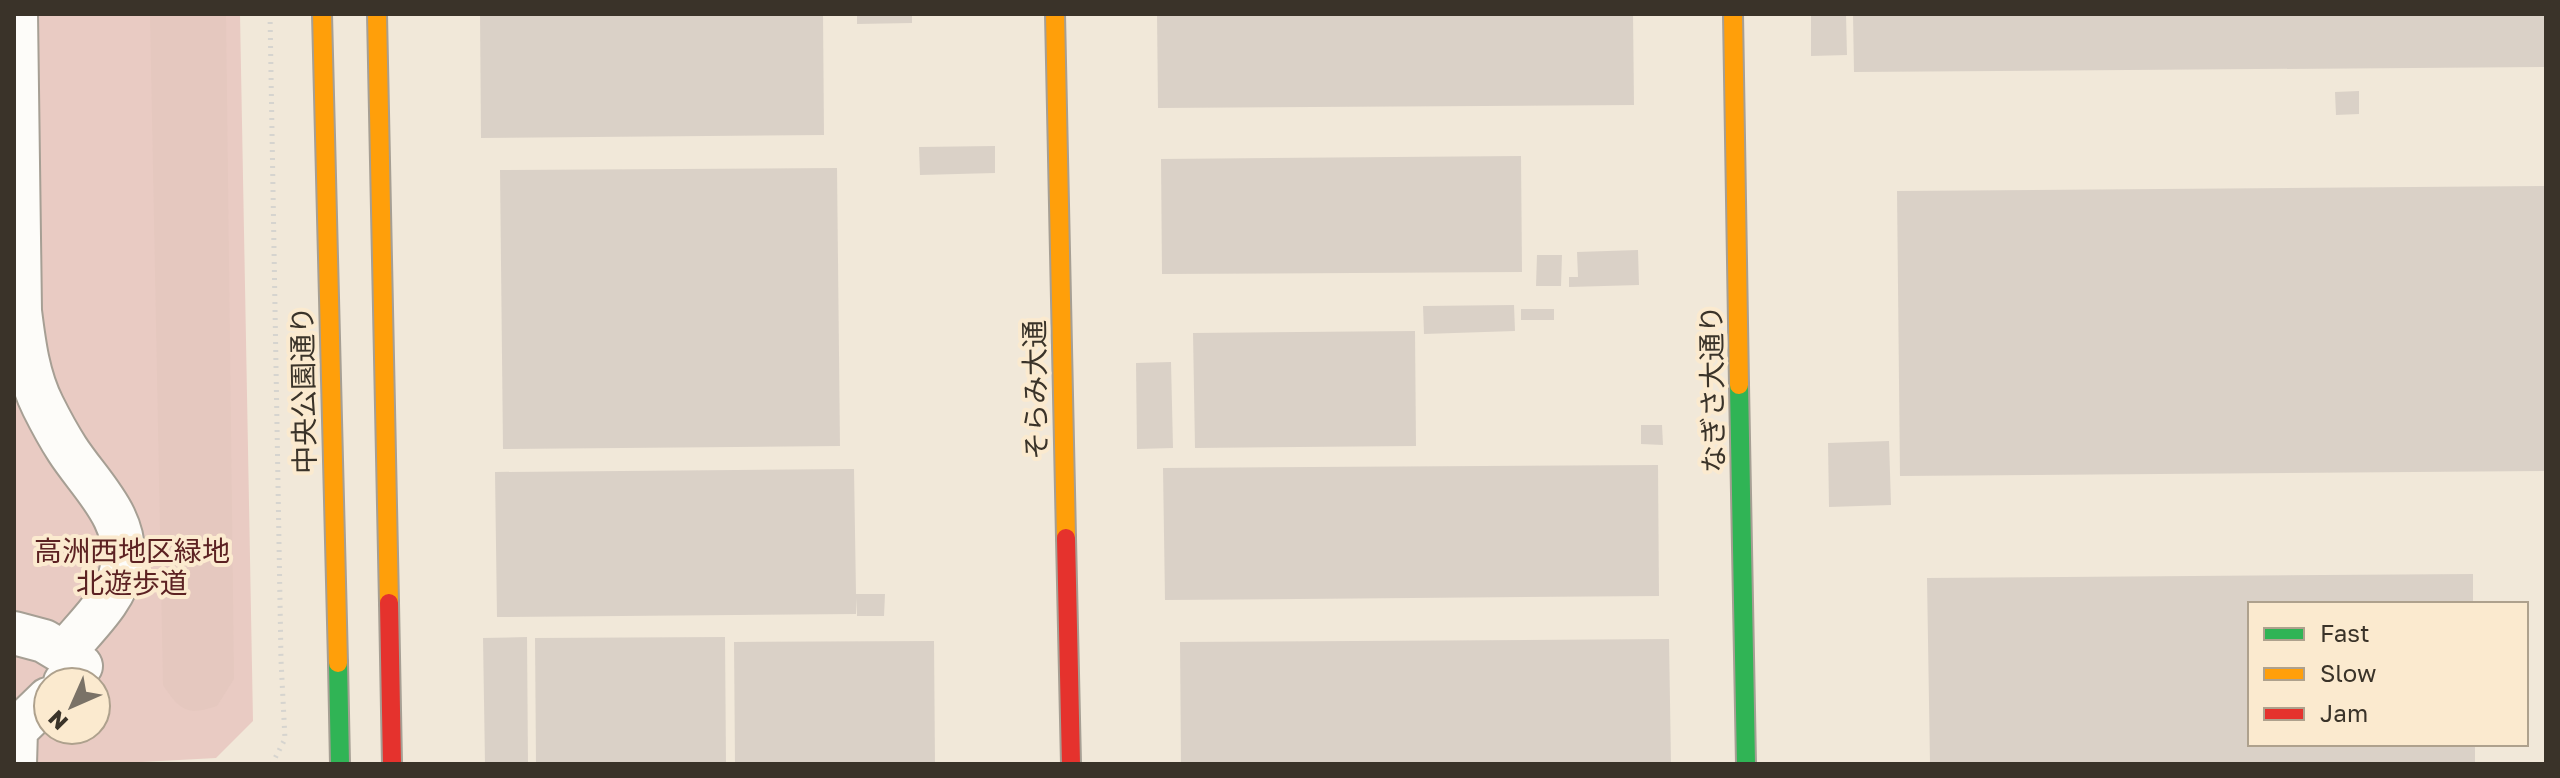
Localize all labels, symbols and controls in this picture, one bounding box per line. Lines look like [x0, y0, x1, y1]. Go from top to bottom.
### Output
street label: なぎさ大通り [1694, 305, 1730, 473]
street label: 中央公園通り [285, 306, 321, 474]
street label: そらみ大通 [1017, 320, 1053, 460]
park label: 高洲西地区緑地 北遊歩道 [34, 534, 230, 599]
legend [2248, 602, 2528, 746]
text: Fast [2320, 618, 2370, 647]
text: Slow [2320, 658, 2376, 687]
north arrow [32, 666, 112, 746]
text: Jam [2320, 698, 2368, 727]
text: N [42, 705, 73, 736]

